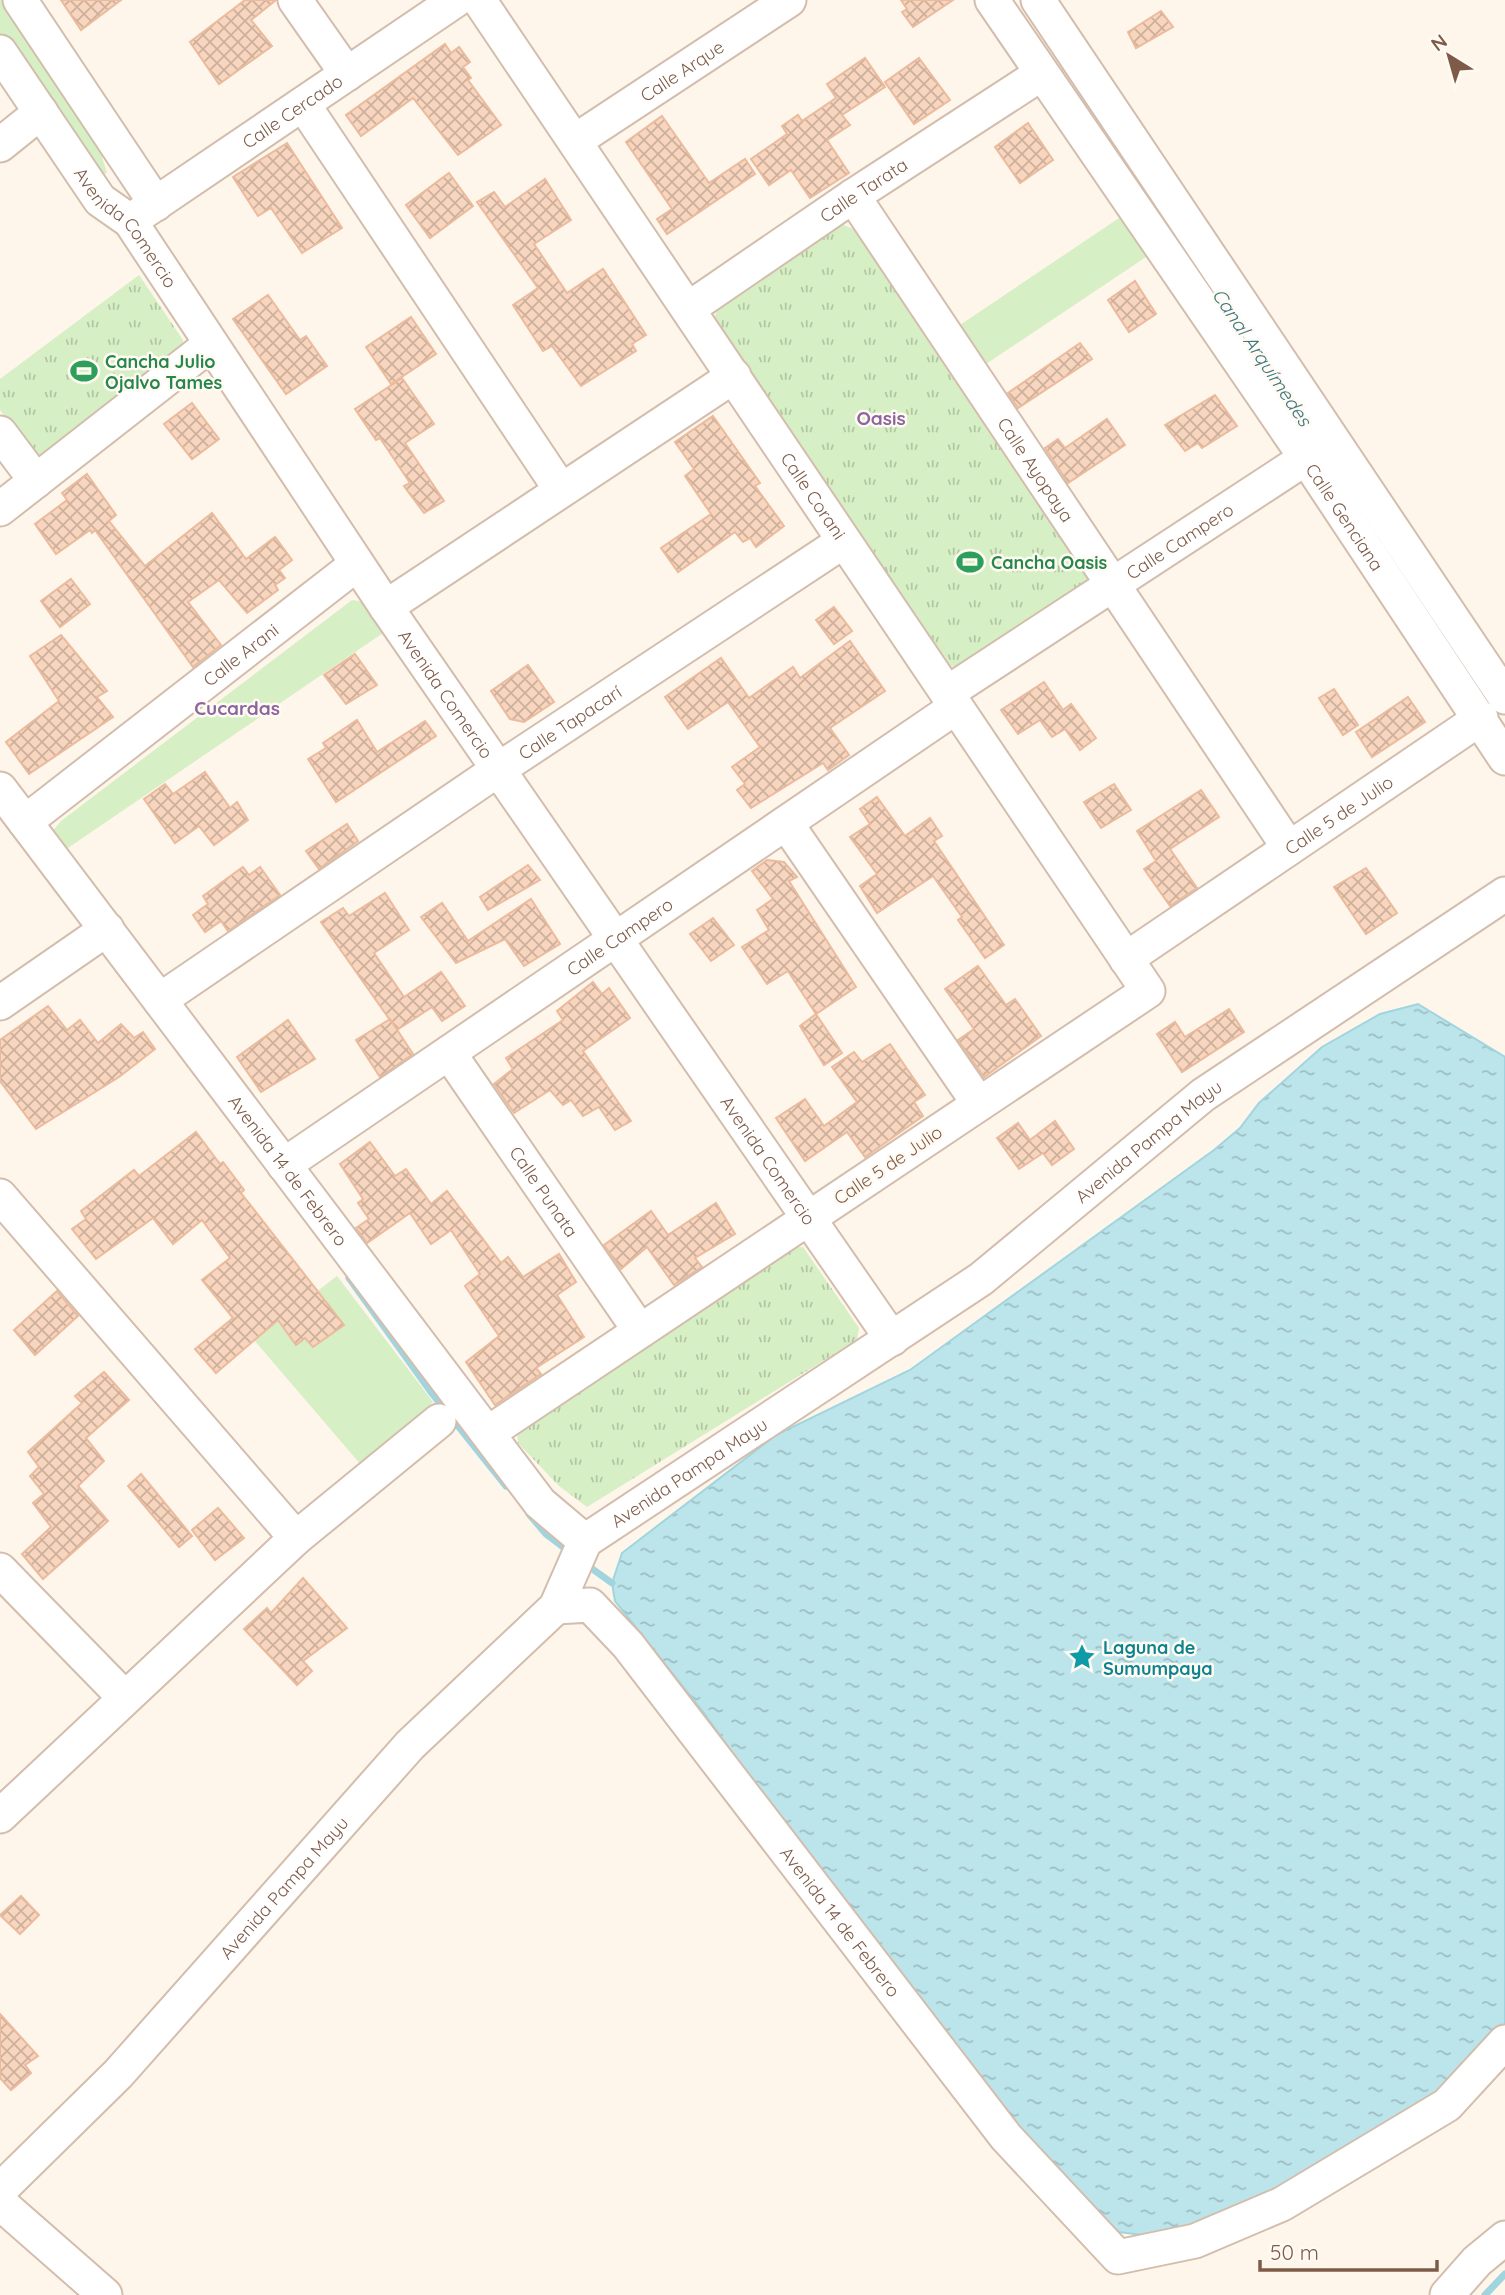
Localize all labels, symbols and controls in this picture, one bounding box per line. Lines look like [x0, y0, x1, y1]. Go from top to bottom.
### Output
north arrow [1414, 21, 1484, 91]
text: N [1426, 29, 1452, 56]
street label: Calle Arque [636, 35, 728, 106]
street label: Calle Cercado [238, 69, 347, 153]
street label: Calle Tarata [815, 152, 912, 227]
street label: Avenida Comercio [70, 163, 182, 292]
water label: Canal Arquímedes [1207, 284, 1318, 431]
place label: Cancha Julio Ojalvo Tames [105, 350, 223, 394]
sports icon: Cancha Julio Ojalvo Tames [69, 356, 99, 386]
district label: Oasis [856, 406, 906, 430]
street label: Calle Ayopaya [993, 413, 1079, 526]
street label: Calle Corani [776, 448, 851, 544]
street label: Calle Genciana [1301, 459, 1389, 575]
street label: Calle Campero [1122, 497, 1238, 584]
sports icon: Cancha Oasis [955, 547, 985, 577]
place label: Cancha Oasis [991, 551, 1107, 574]
street label: Calle Arani [198, 618, 283, 691]
street label: Avenida Comercio [393, 625, 499, 763]
street label: Calle Tapacarí [514, 680, 626, 765]
district label: Cucardas [194, 696, 280, 720]
street label: Calle 5 de Julio [1280, 770, 1397, 860]
street label: Calle Campero [562, 892, 677, 981]
street label: Avenida Pampa Mayu [1070, 1074, 1226, 1208]
street label: Avenida 14 de Febrero [224, 1090, 353, 1250]
street label: Avenida Comercio [716, 1091, 821, 1229]
street label: Calle 5 de Julio [829, 1120, 947, 1210]
street label: Calle Punata [505, 1142, 583, 1241]
street label: Avenida Pampa Mayu [606, 1412, 772, 1532]
place label: Laguna de Sumumpaya [1103, 1636, 1213, 1680]
place icon: Laguna de Sumumpaya [1067, 1642, 1097, 1672]
street label: Avenida Pampa Mayu [214, 1811, 353, 1963]
street label: Avenida 14 de Febrero [775, 1842, 906, 2001]
scale bar [1260, 2228, 1437, 2272]
text: 50 m [1270, 2239, 1319, 2265]

